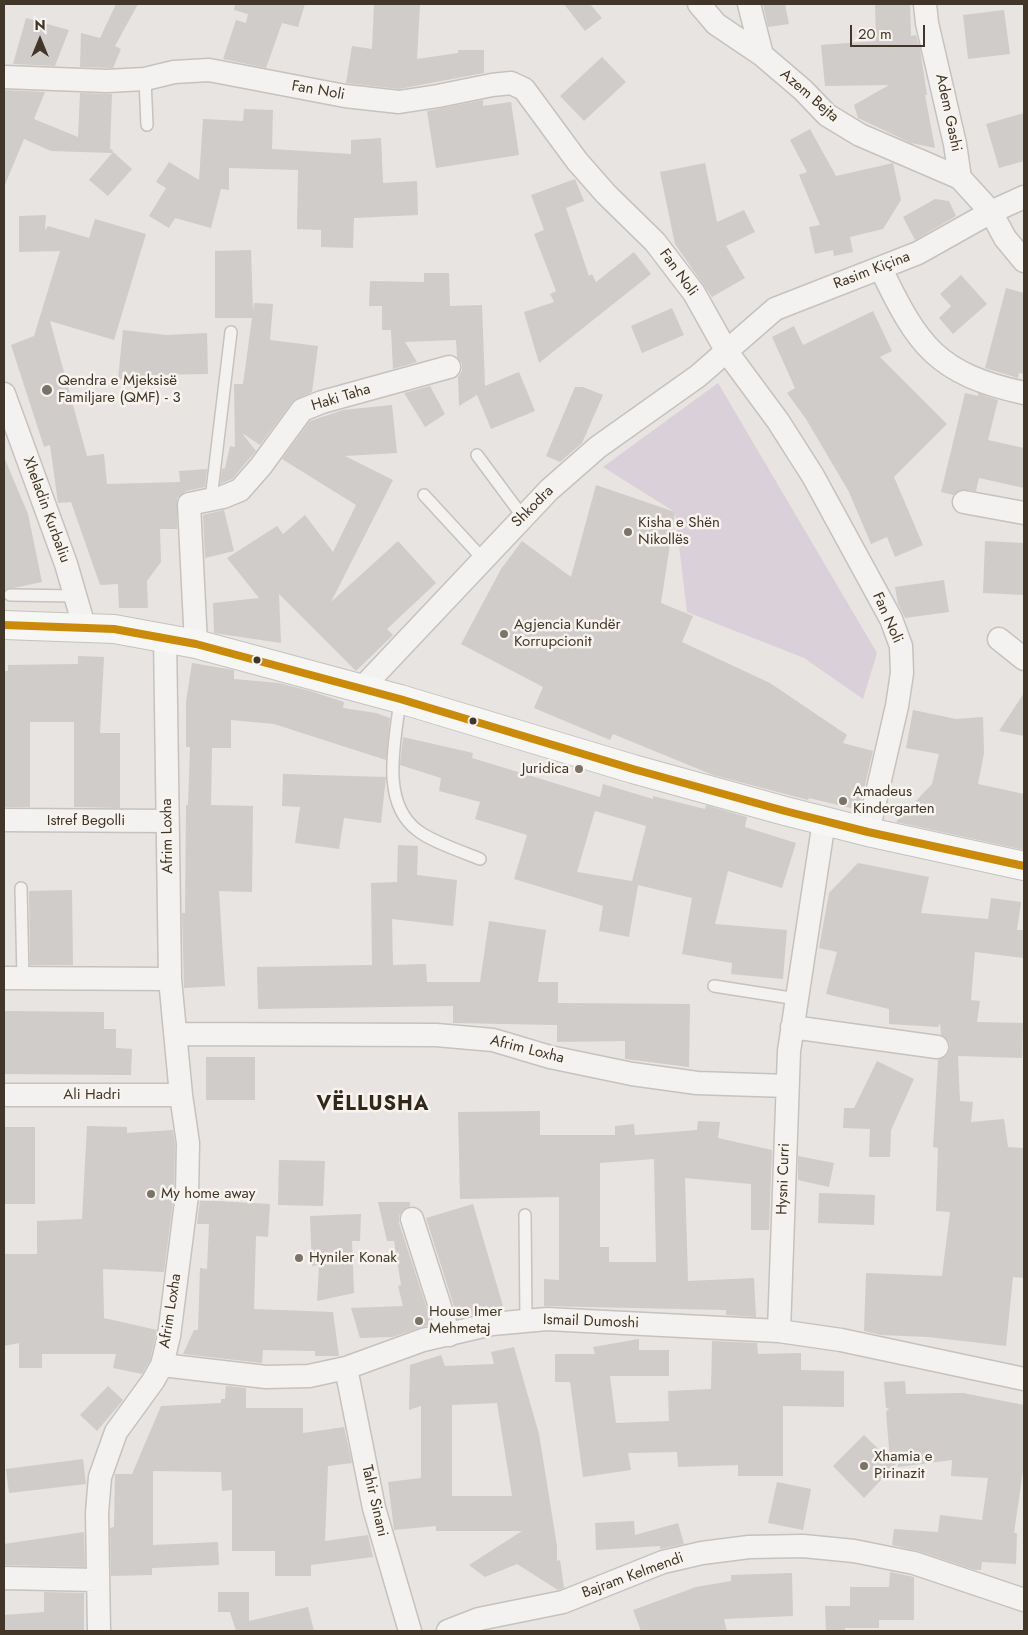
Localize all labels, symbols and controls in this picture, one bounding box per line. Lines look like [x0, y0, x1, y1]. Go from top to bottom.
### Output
north arrow [15, 15, 65, 65]
text: N [34, 15, 46, 35]
scale bar [853, 15, 928, 47]
text: 20 m [858, 23, 892, 45]
street label: Azem Bejta [776, 66, 842, 126]
street label: Adem Gashi [931, 72, 965, 154]
street label: Fan Noli [290, 77, 346, 105]
street label: Fan Noli [655, 246, 701, 300]
street label: Rasim Kiçina [831, 248, 913, 294]
place label: Qendra e Mjeksisë Familjare (QMF) - 3 [58, 372, 181, 407]
street label: Haki Taha [309, 381, 373, 415]
marker: Qendra e Mjeksisë Familjare (QMF) - 3 [40, 383, 54, 397]
street label: Xheladin Kurbaliu [18, 455, 74, 565]
street label: Shkodra [508, 482, 558, 532]
place label: Kisha e Shën Nikollës [638, 514, 720, 549]
marker: Kisha e Shën Nikollës [622, 526, 634, 538]
street label: Fan Noli [868, 590, 906, 646]
place label: Agjencia Kundër Korrupcionit [514, 616, 621, 651]
marker: Agjencia Kundër Korrupcionit [498, 628, 510, 640]
unlabelled marker [252, 655, 262, 665]
unlabelled marker [468, 716, 478, 726]
place label: Juridica [522, 760, 569, 778]
marker: Juridica [573, 763, 585, 775]
place label: Amadeus Kindergarten [853, 783, 935, 818]
marker: Amadeus Kindergarten [837, 795, 849, 807]
street label: Afrim Loxha [158, 798, 178, 874]
street label: Istref Begolli [47, 812, 125, 830]
street label: Afrim Loxha [488, 1032, 566, 1068]
street label: Ali Hadri [63, 1086, 121, 1104]
district label: VËLLUSHA [316, 1093, 430, 1117]
street label: Hysni Curri [774, 1143, 794, 1215]
place label: My home away [161, 1185, 255, 1203]
marker: My home away [145, 1188, 157, 1200]
place label: Hyniler Konak [309, 1249, 397, 1267]
marker: Hyniler Konak [293, 1252, 305, 1264]
street label: Afrim Loxha [156, 1272, 186, 1350]
place label: House Imer Mehmetaj [429, 1303, 502, 1338]
street label: Ismail Dumoshi [543, 1311, 639, 1333]
marker: House Imer Mehmetaj [413, 1315, 425, 1327]
place label: Xhamia e Pirinazit [874, 1448, 932, 1483]
marker: Xhamia e Pirinazit [858, 1460, 870, 1472]
street label: Tahir Sinani [357, 1463, 391, 1539]
street label: Bajram Kelmendi [580, 1549, 686, 1603]

